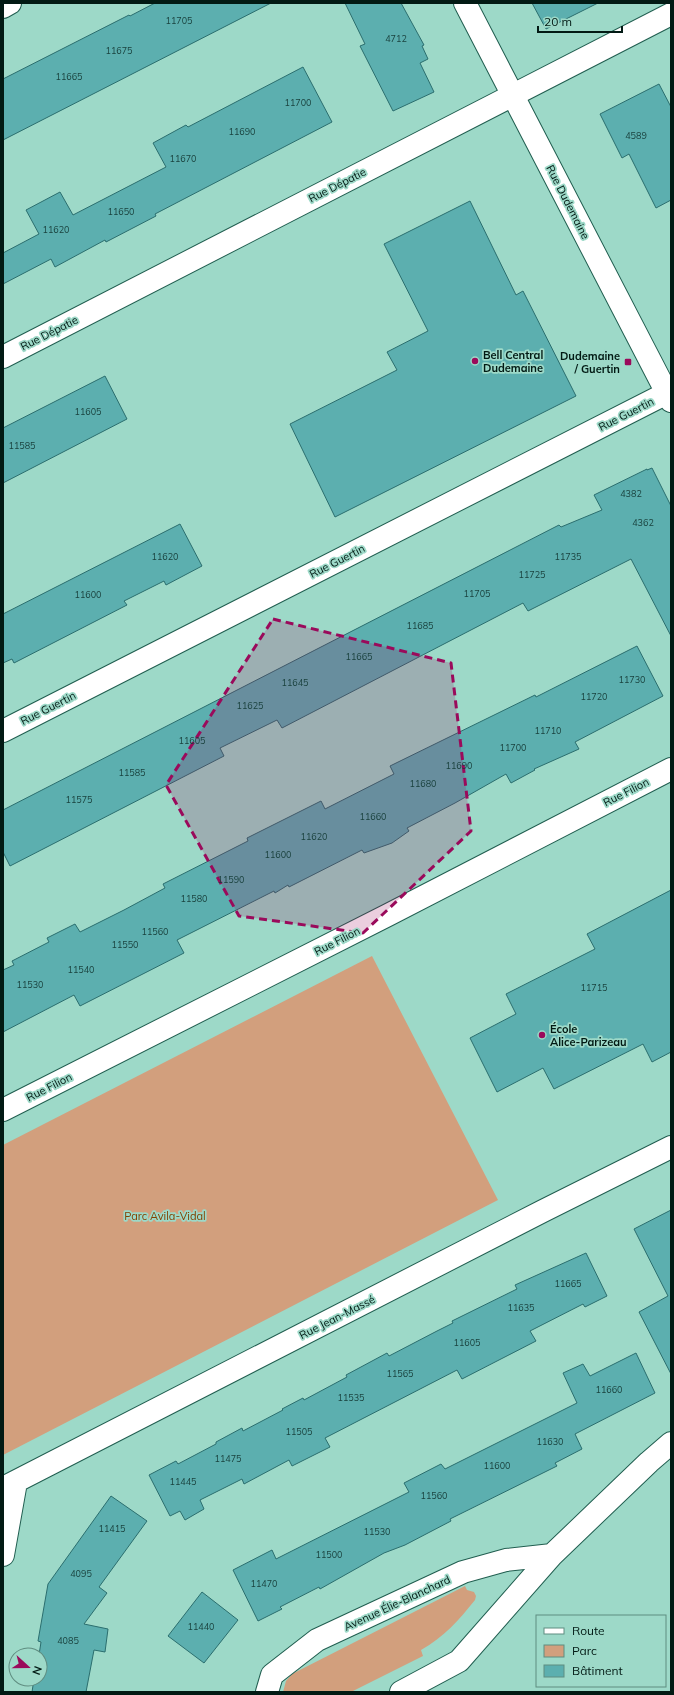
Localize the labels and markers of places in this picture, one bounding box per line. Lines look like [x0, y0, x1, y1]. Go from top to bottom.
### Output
place label: Bell Central Dudemaine [483, 348, 543, 375]
place label: Dudemaine / Guertin [560, 349, 620, 376]
marker: Bell Central Dudemaine [470, 356, 480, 366]
marker: Dudemaine / Guertin [623, 357, 633, 367]
place label: École Alice-Parizeau [550, 1022, 627, 1049]
marker: École Alice-Parizeau [537, 1030, 547, 1040]

